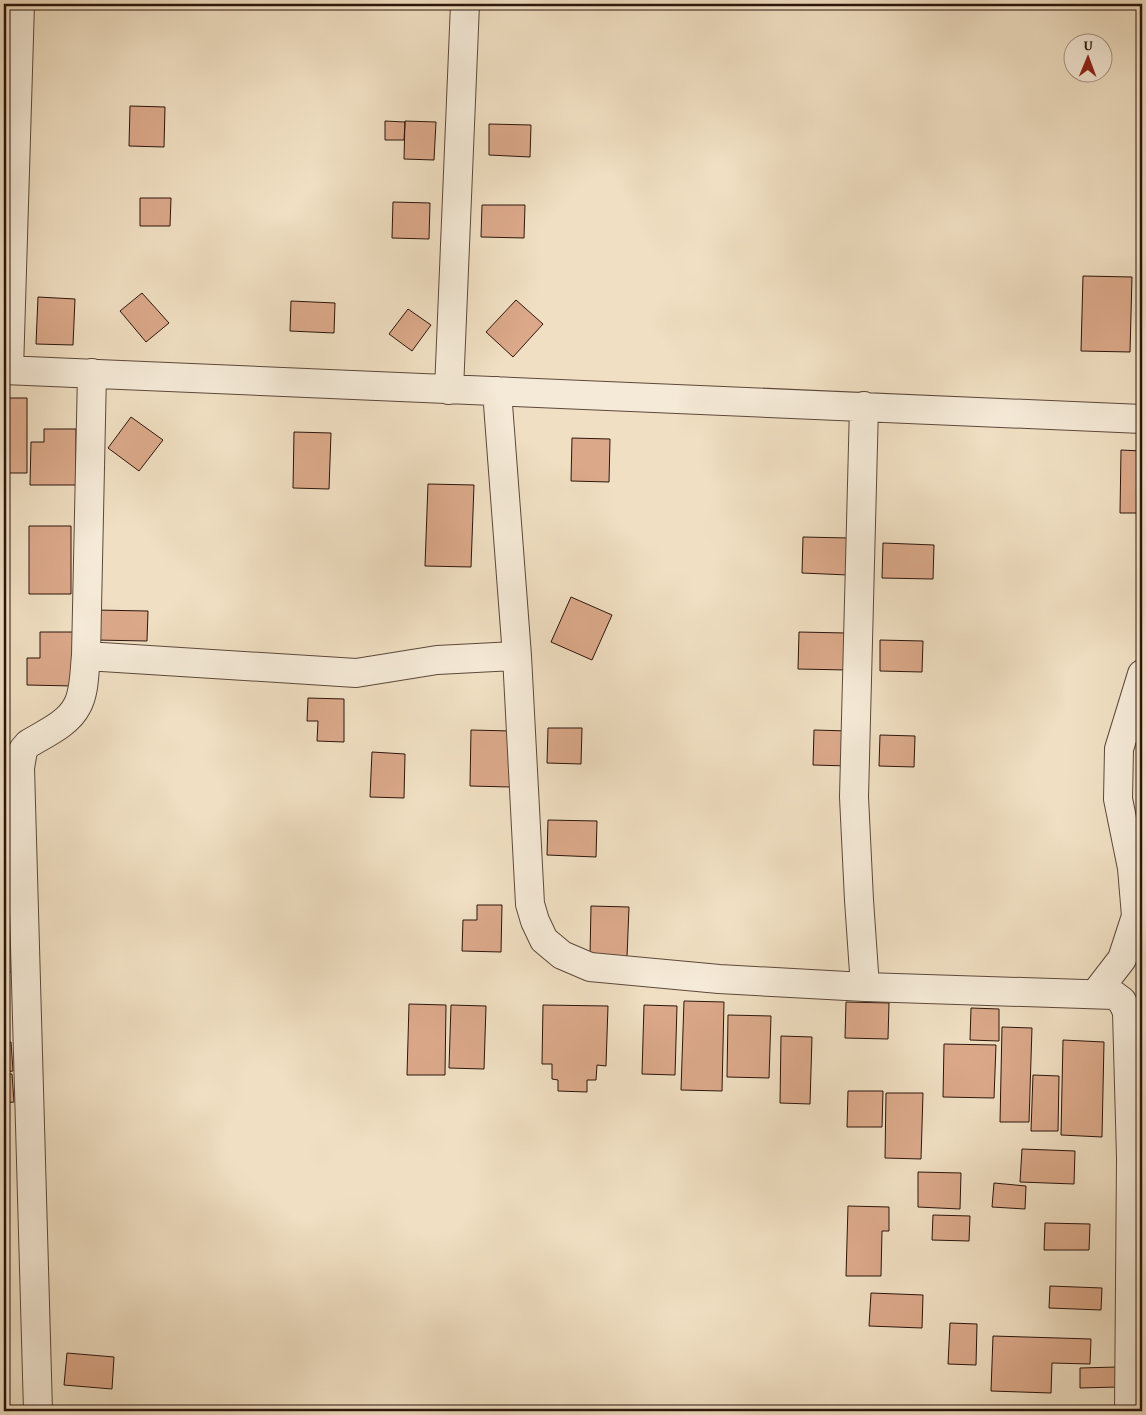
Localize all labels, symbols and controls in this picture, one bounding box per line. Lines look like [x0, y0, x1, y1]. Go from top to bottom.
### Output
north arrow [1064, 32, 1114, 82]
text: U [1083, 35, 1094, 55]

